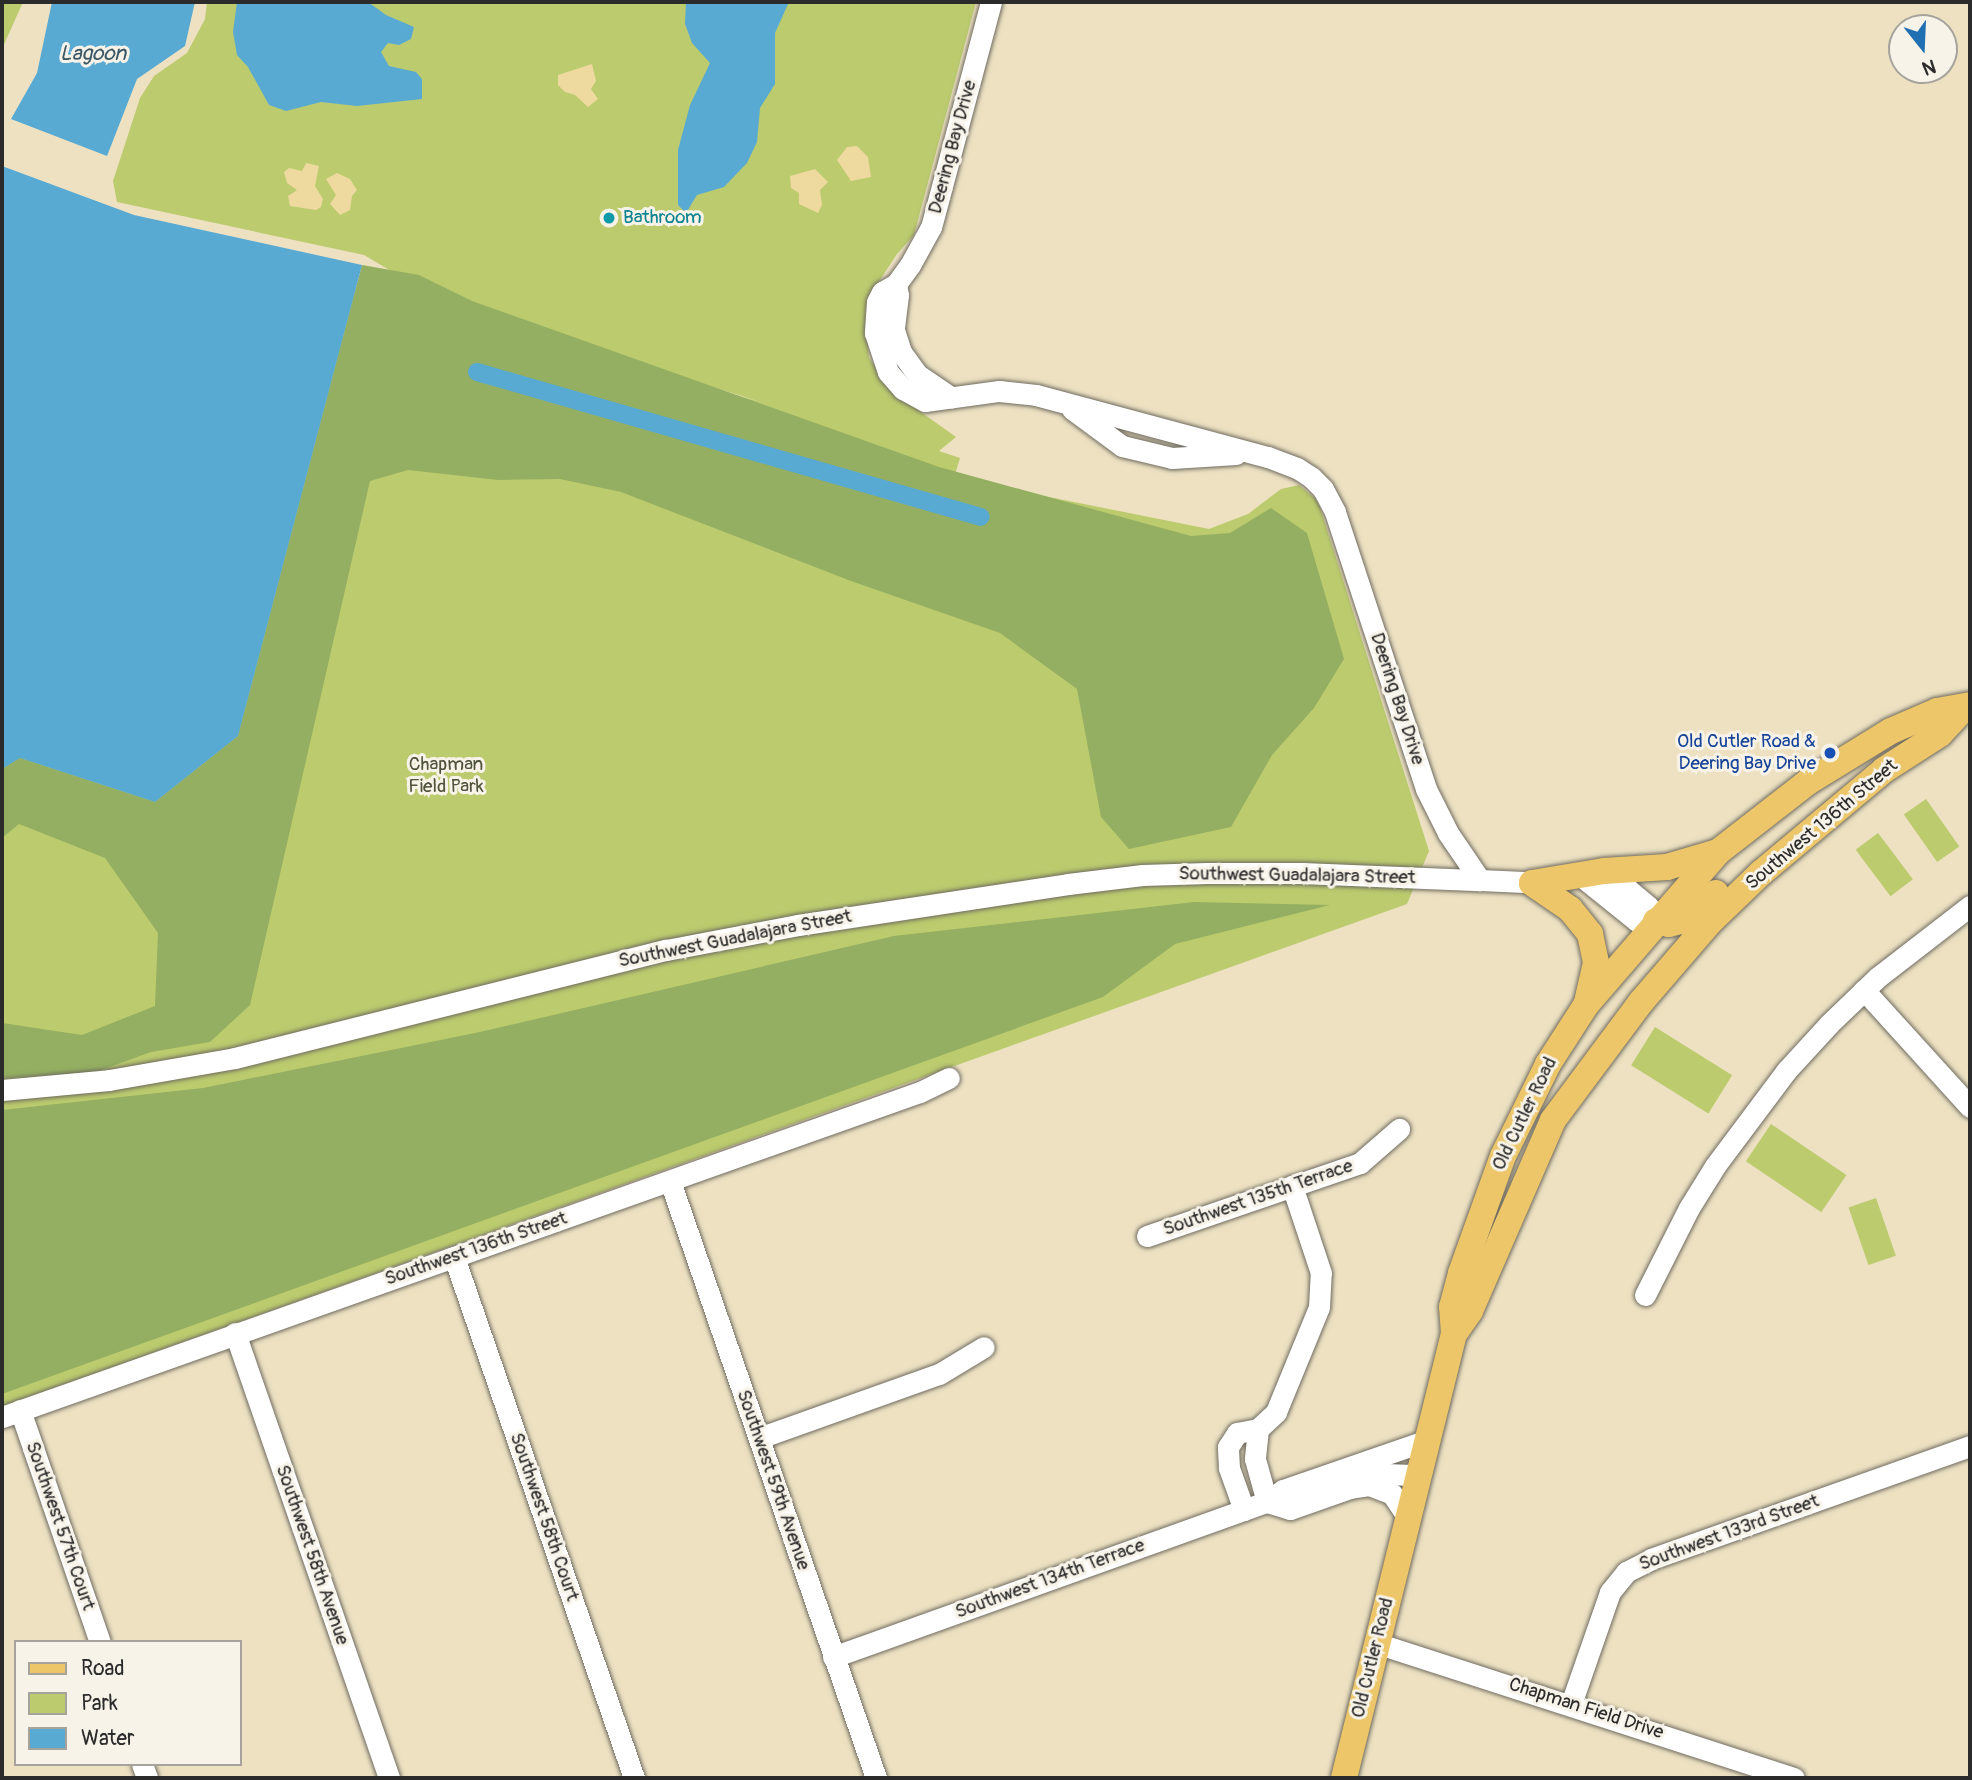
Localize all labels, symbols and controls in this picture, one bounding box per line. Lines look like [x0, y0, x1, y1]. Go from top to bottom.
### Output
north arrow [1888, 14, 1958, 84]
water label: Lagoon [60, 41, 126, 67]
text: N [1919, 54, 1939, 80]
street label: Deering Bay Drive [924, 78, 982, 216]
place label: Bathroom [623, 207, 702, 229]
marker: Bathroom [601, 210, 617, 226]
street label: Deering Bay Drive [1365, 630, 1429, 768]
place label: Old Cutler Road & Deering Bay Drive [1677, 731, 1816, 775]
marker: Old Cutler Road & Deering Bay Drive [1822, 745, 1838, 761]
park label: Chapman Field Park [408, 754, 484, 798]
street label: Southwest 136th Street [1741, 755, 1903, 895]
street label: Southwest Guadalajara Street [1178, 863, 1416, 889]
street label: Southwest Guadalajara Street [617, 905, 853, 973]
street label: Old Cutler Road [1488, 1054, 1562, 1174]
street label: Southwest 135th Terrace [1160, 1155, 1356, 1241]
street label: Southwest 136th Street [382, 1207, 570, 1291]
street label: Southwest 59th Avenue [731, 1387, 815, 1573]
street label: Southwest 58th Court [505, 1430, 583, 1604]
street label: Southwest 57th Court [20, 1439, 100, 1613]
street label: Southwest 58th Avenue [270, 1462, 354, 1648]
street label: Southwest 133rd Street [1636, 1490, 1822, 1576]
street label: Southwest 134th Terrace [952, 1534, 1148, 1624]
street label: Old Cutler Road [1347, 1596, 1399, 1720]
legend [14, 1640, 242, 1766]
text: Road [81, 1655, 125, 1682]
street label: Chapman Field Drive [1506, 1673, 1666, 1745]
text: Park [81, 1690, 118, 1717]
text: Water [81, 1725, 134, 1752]

